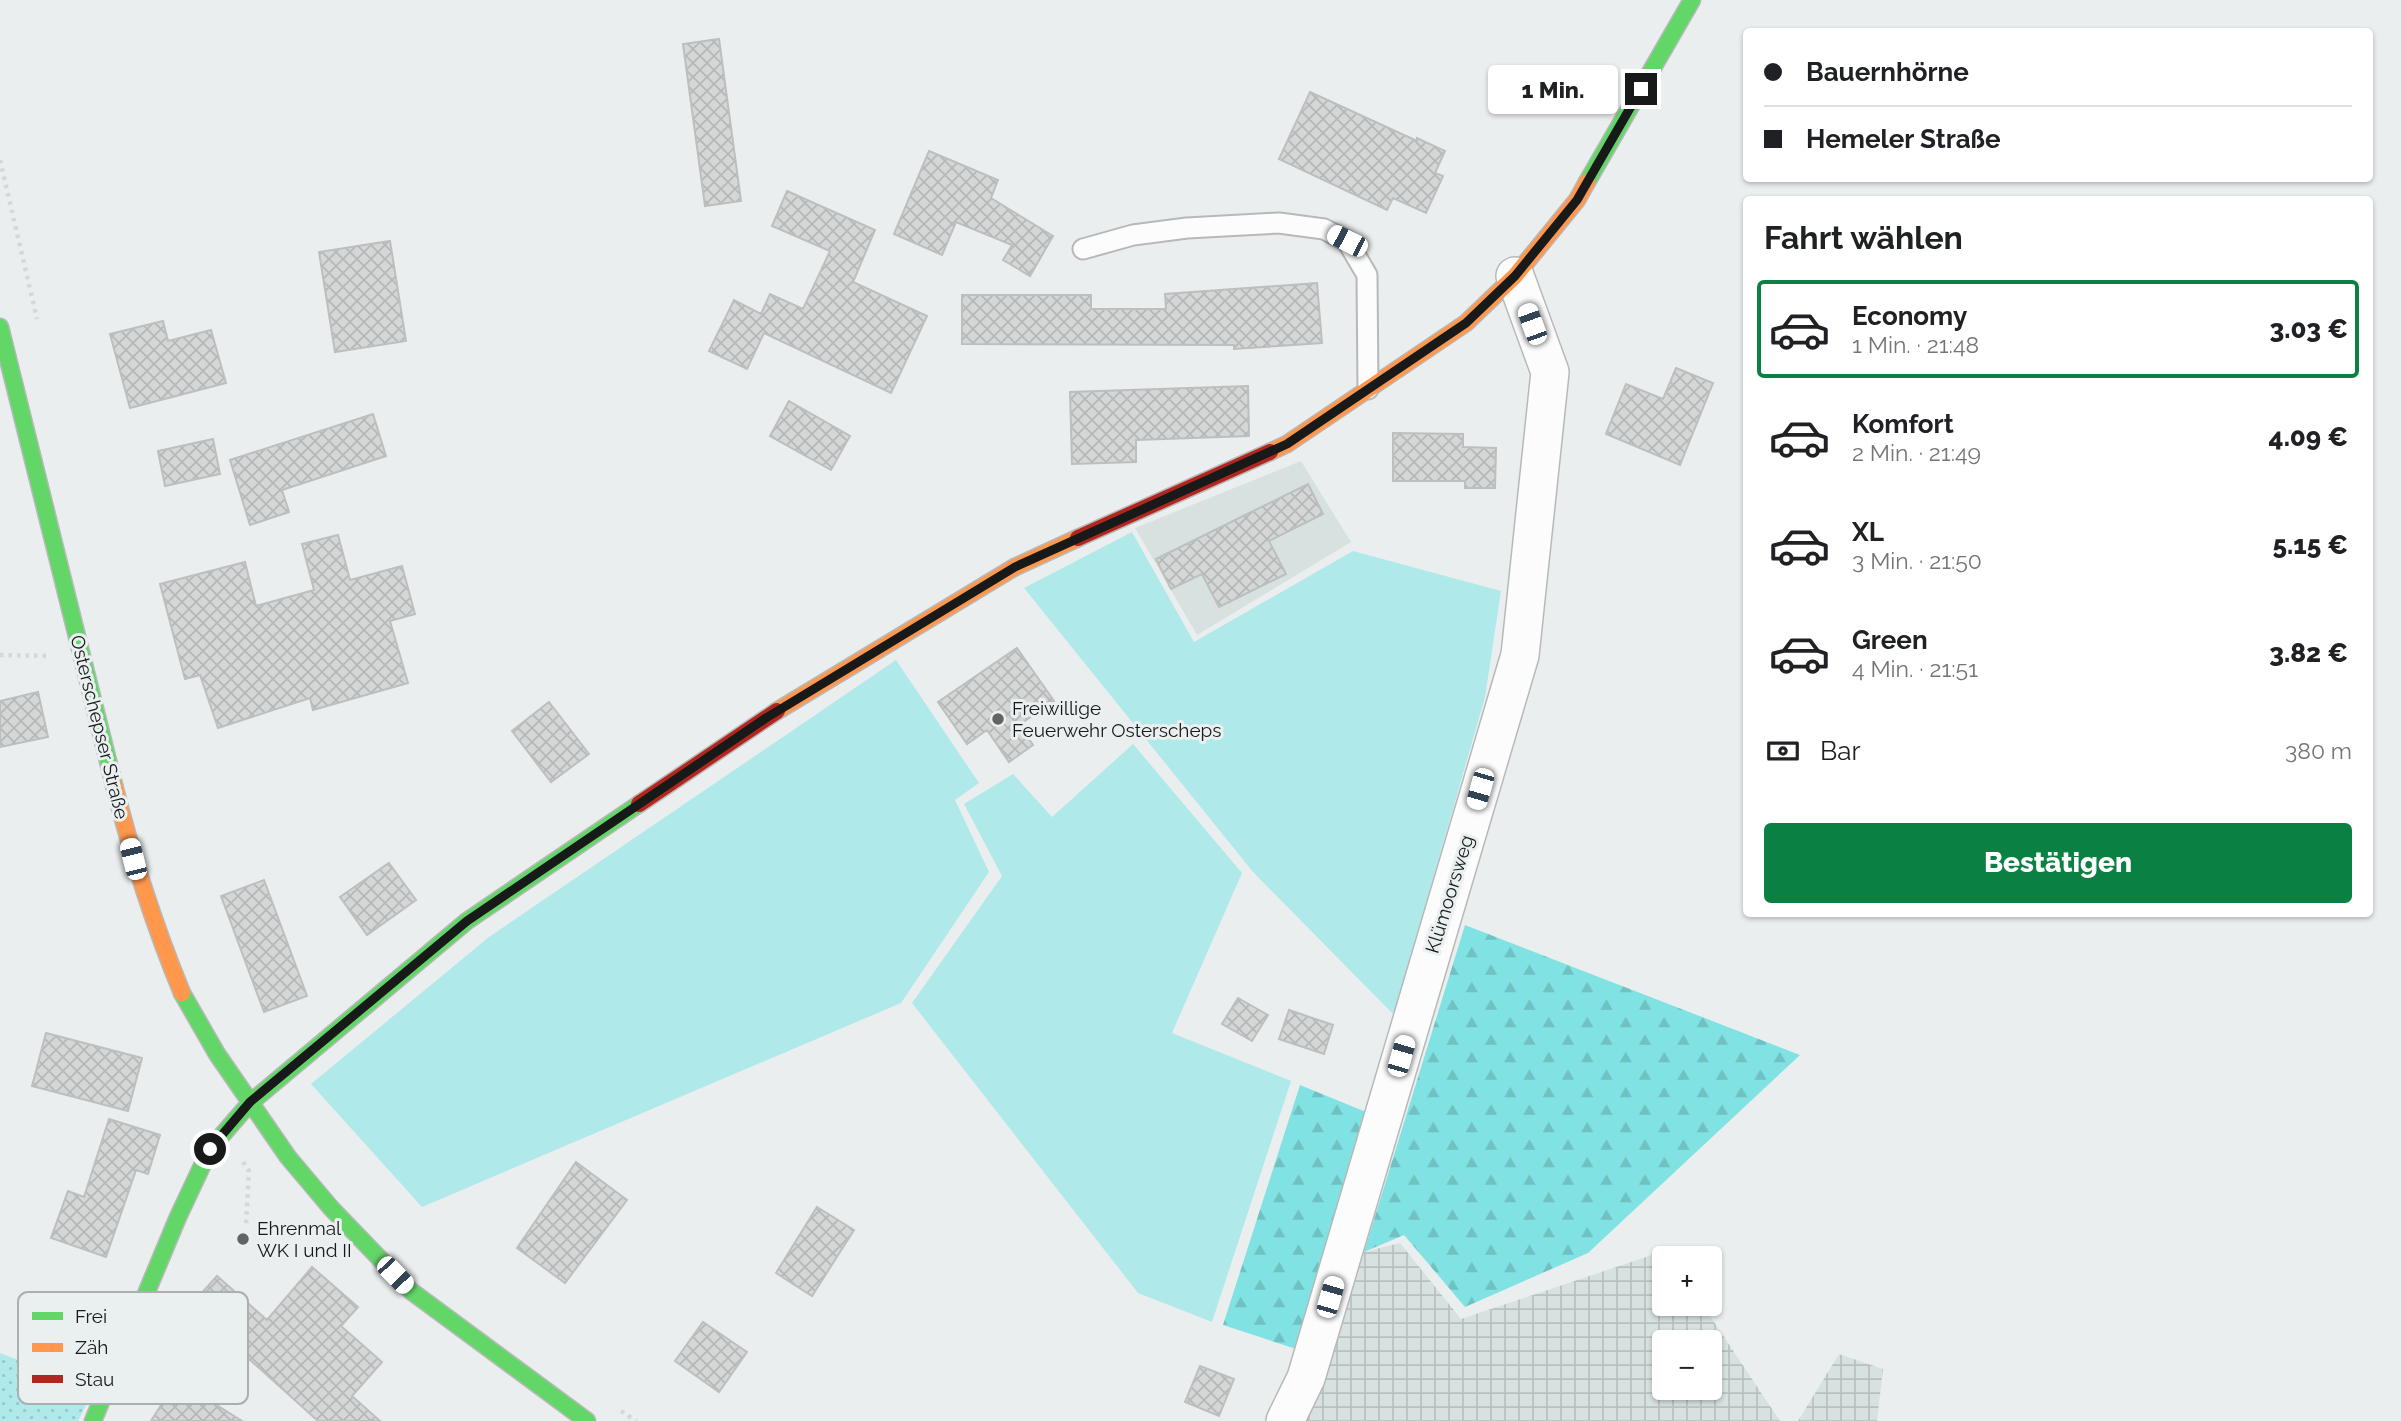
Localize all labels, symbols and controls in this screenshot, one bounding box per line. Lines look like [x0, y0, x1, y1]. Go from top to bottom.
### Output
text: Bauernhörne [1806, 57, 1969, 87]
callout: 1 Min. [1487, 64, 1616, 114]
route end [1625, 73, 1657, 105]
text: 1 Min. [1522, 76, 1584, 103]
text: Hemeler Straße [1806, 124, 2001, 154]
text: Fahrt wählen [1764, 219, 1963, 256]
car [1324, 222, 1371, 260]
icon: car [1768, 298, 1831, 361]
car [1515, 301, 1550, 347]
text: Economy [1852, 301, 1967, 331]
text: 3.03 € [2269, 314, 2348, 344]
text: 1 Min. · 21:48 [1852, 331, 1979, 358]
icon: car [1768, 406, 1831, 469]
text: Komfort [1852, 409, 1954, 439]
text: 4.09 € [2269, 422, 2348, 452]
text: 2 Min. · 21:49 [1852, 439, 1981, 466]
icon: car [1768, 514, 1831, 577]
text: XL [1852, 517, 1884, 547]
text: 5.15 € [2272, 530, 2348, 560]
text: 3 Min. · 21:50 [1852, 547, 1982, 574]
icon: car [1768, 622, 1831, 685]
text: Green [1852, 625, 1928, 655]
street label: Osterschepser Straße [66, 633, 134, 821]
text: 3.82 € [2269, 638, 2348, 668]
text: 4 Min. · 21:51 [1852, 655, 1978, 682]
place label: Freiwillige Feuerwehr Osterscheps [1012, 697, 1221, 741]
marker: Freiwillige Feuerwehr Osterscheps [990, 711, 1006, 727]
icon: cash [1764, 732, 1802, 770]
text: Bar [1820, 736, 1861, 766]
text: 380 m [2285, 737, 2352, 764]
car [1465, 766, 1496, 812]
button: Bestätigen [1764, 823, 2352, 903]
street label: Klümoorsweg [1421, 832, 1477, 956]
car [118, 836, 149, 882]
car [1386, 1033, 1417, 1079]
route start [194, 1133, 226, 1165]
place label: Ehrenmal WK I und II [257, 1217, 352, 1261]
marker: Ehrenmal WK I und II [235, 1231, 251, 1247]
map controls [1652, 1246, 1722, 1400]
button: + [1652, 1246, 1722, 1316]
car [373, 1253, 418, 1297]
car [1315, 1274, 1346, 1320]
legend [18, 1292, 248, 1404]
text: Frei [75, 1305, 107, 1327]
button: − [1652, 1330, 1722, 1400]
text: Zäh [75, 1336, 108, 1358]
text: Stau [75, 1368, 114, 1390]

